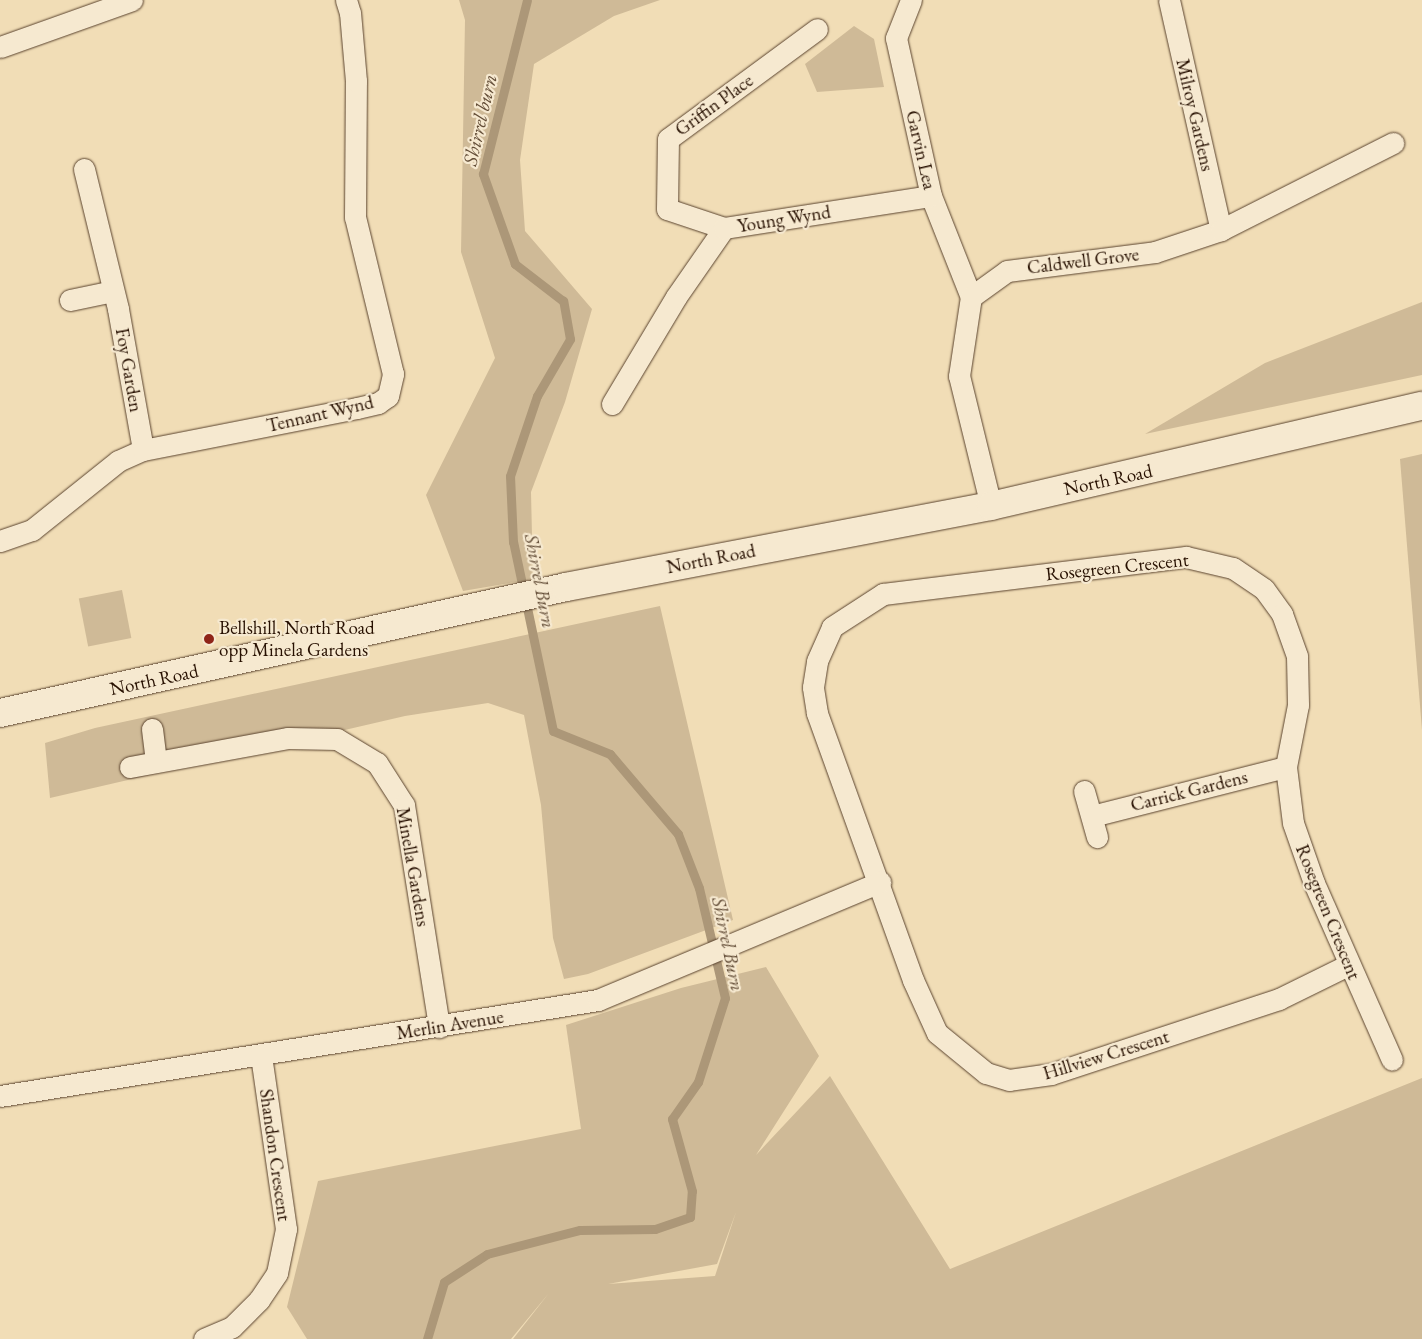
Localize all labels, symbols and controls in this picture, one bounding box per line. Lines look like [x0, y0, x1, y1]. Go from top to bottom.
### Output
street label: Milroy Gardens [1171, 57, 1219, 173]
street label: Griffin Place [671, 69, 757, 141]
water label: Shirrel burn [458, 72, 502, 168]
street label: Garvin Lea [901, 108, 941, 192]
street label: Young Wynd [736, 200, 832, 238]
street label: Caldwell Grove [1026, 243, 1140, 279]
street label: Foy Garden [110, 326, 148, 414]
street label: Tennant Wynd [264, 391, 376, 437]
street label: North Road [1062, 459, 1154, 501]
water label: Shirrel Burn [519, 532, 561, 630]
street label: North Road [665, 539, 757, 579]
street label: Rosegreen Crescent [1044, 548, 1190, 586]
place label: Bellshill, North Road opp Minela Gardens [219, 617, 375, 661]
marker: Bellshill, North Road opp Minela Gardens [203, 633, 215, 645]
street label: North Road [108, 659, 200, 701]
street label: Carrick Gardens [1128, 765, 1250, 817]
street label: Minella Gardens [391, 806, 435, 928]
street label: Rosegreen Crescent [1291, 841, 1365, 983]
water label: Shirrel Burn [706, 895, 750, 993]
street label: Merlin Avenue [395, 1005, 505, 1045]
street label: Hillview Crescent [1040, 1025, 1172, 1085]
street label: Shandon Crescent [254, 1087, 296, 1223]

